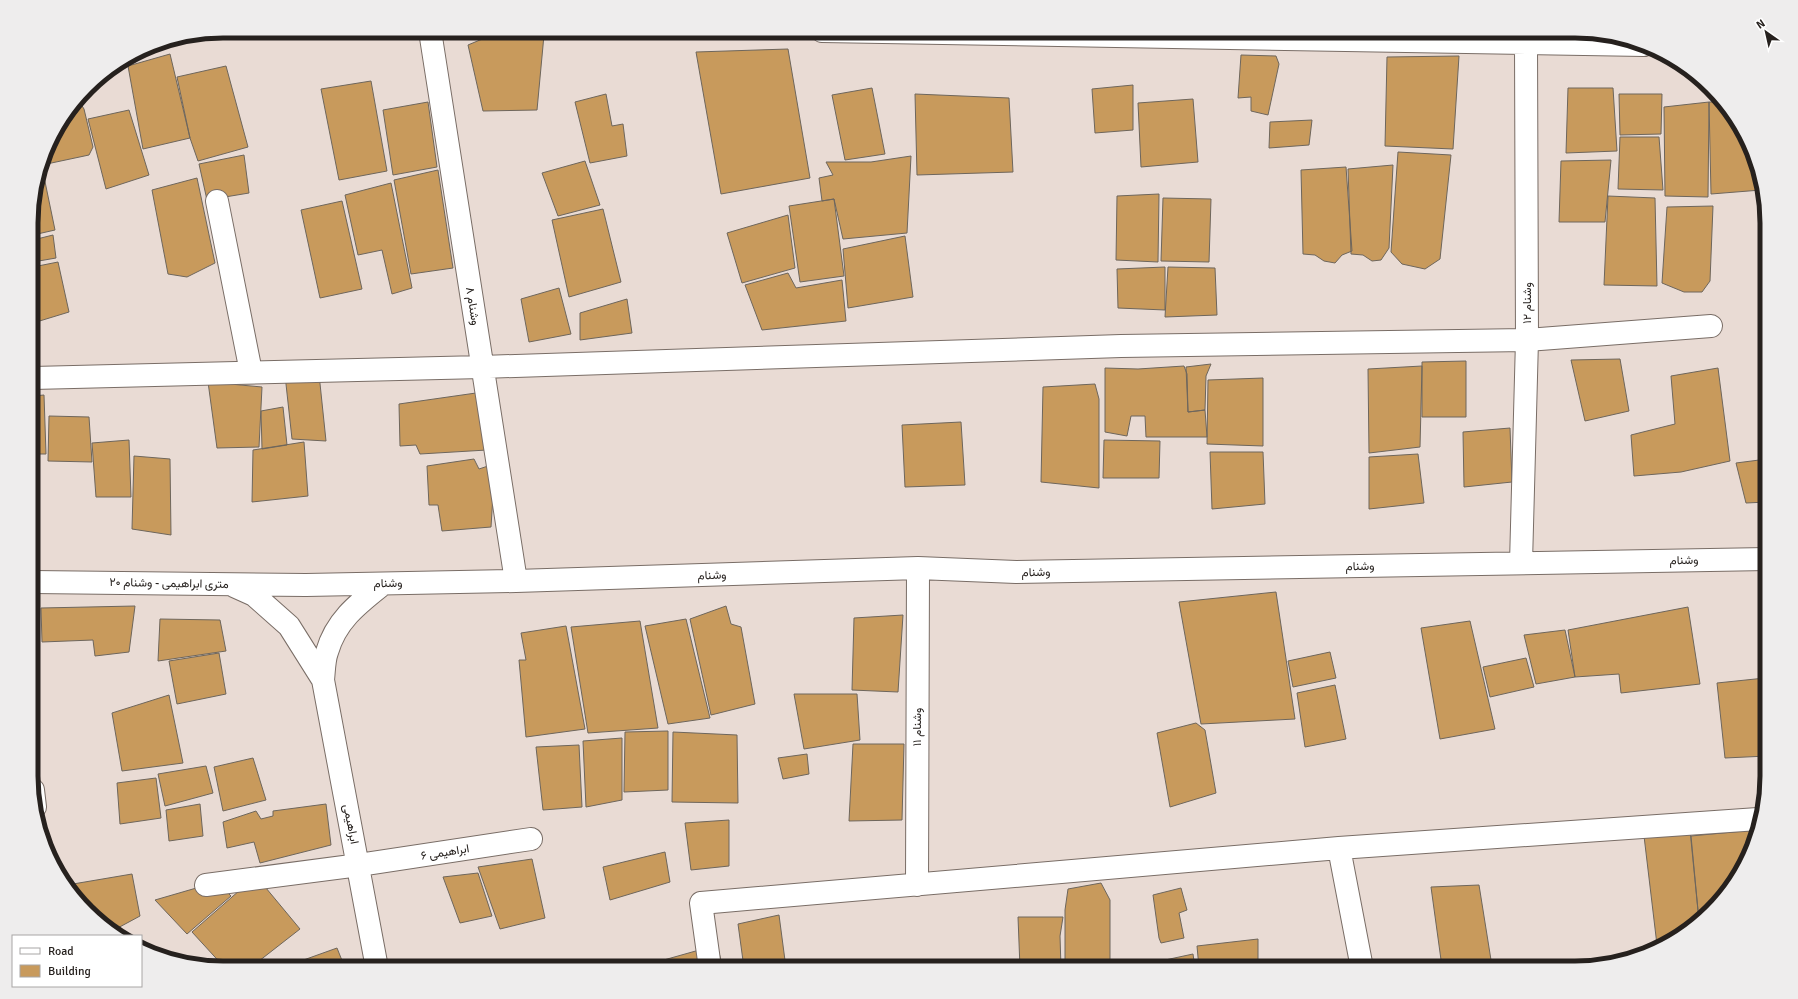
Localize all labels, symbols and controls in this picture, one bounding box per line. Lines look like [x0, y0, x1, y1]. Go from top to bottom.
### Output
north arrow [1746, 12, 1786, 52]
text: N [1754, 17, 1767, 32]
street label: وشنام ۱۲ [1520, 282, 1535, 324]
street label: وشنام ۸ [462, 286, 483, 326]
street label: وشنام [1669, 553, 1699, 568]
street label: وشنام [1345, 559, 1375, 574]
street label: وشنام [1021, 565, 1051, 580]
street label: وشنام [697, 567, 727, 584]
street label: ۲۰ متری ابراهیمی - وشنام [109, 575, 229, 592]
street label: وشنام [373, 576, 403, 591]
street label: وشنام ۱۱ [910, 708, 925, 746]
street label: ابراهیمی [339, 803, 362, 845]
street label: ابراهیمی ۶ [420, 841, 470, 864]
legend [12, 935, 142, 987]
text: Road [48, 944, 74, 959]
text: Building [48, 964, 91, 979]

